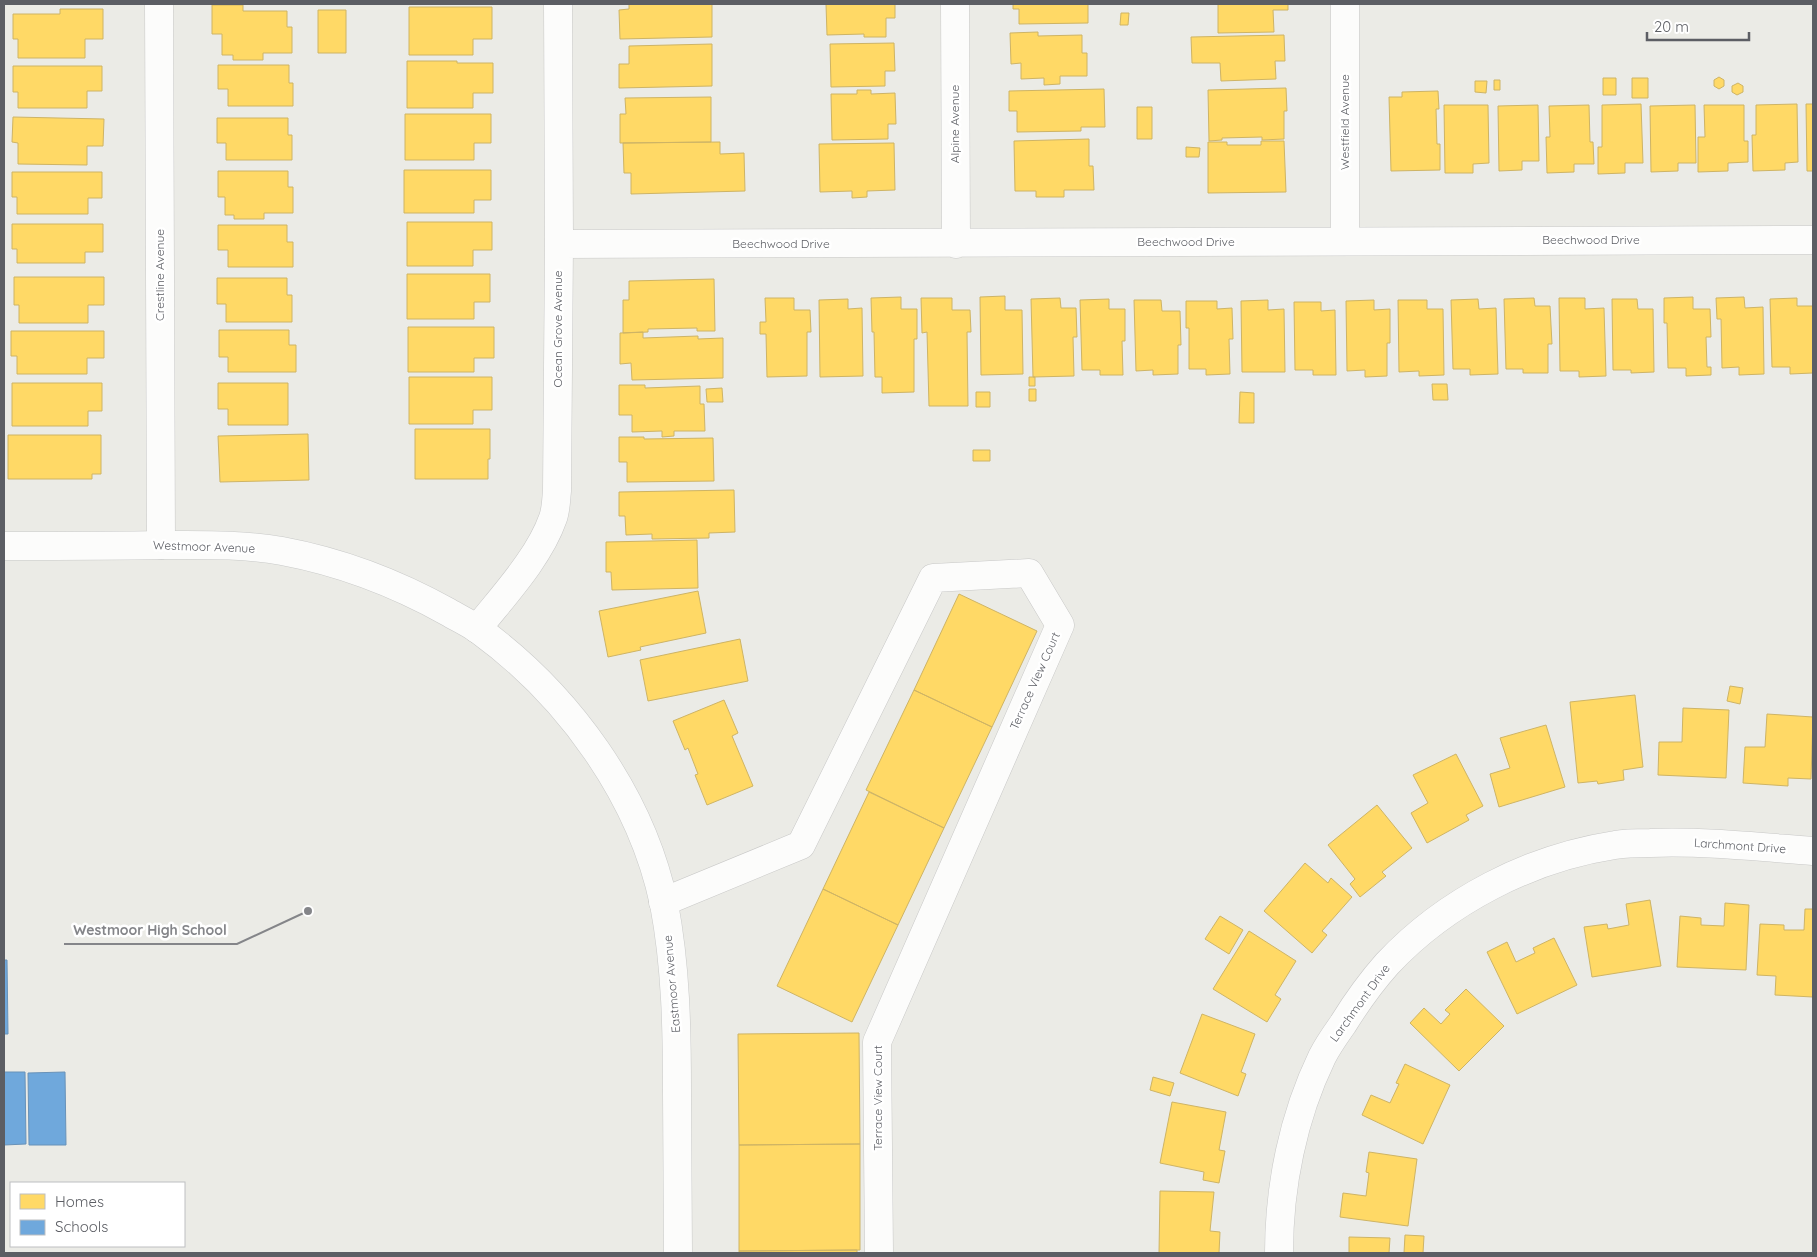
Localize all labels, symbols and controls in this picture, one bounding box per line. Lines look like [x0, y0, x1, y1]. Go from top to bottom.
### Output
scale bar [1647, 10, 1750, 42]
text: 20 m [1654, 17, 1689, 36]
street label: Westfield Avenue [1337, 74, 1352, 170]
street label: Alpine Avenue [947, 85, 962, 163]
street label: Crestline Avenue [152, 229, 167, 321]
street label: Beechwood Drive [1542, 232, 1640, 247]
street label: Beechwood Drive [1137, 234, 1235, 249]
street label: Beechwood Drive [732, 236, 830, 251]
street label: Ocean Grove Avenue [550, 270, 565, 388]
street label: Westmoor Avenue [153, 537, 256, 556]
street label: Terrace View Court [1006, 630, 1063, 732]
street label: Larchmont Drive [1693, 835, 1787, 856]
callout: Westmoor High School [64, 915, 237, 944]
text: Westmoor High School [73, 921, 227, 939]
street label: Eastmoor Avenue [660, 934, 683, 1034]
street label: Larchmont Drive [1326, 961, 1393, 1044]
street label: Terrace View Court [870, 1045, 885, 1151]
legend [10, 1182, 185, 1247]
text: Homes [55, 1192, 104, 1211]
text: Schools [55, 1217, 108, 1236]

